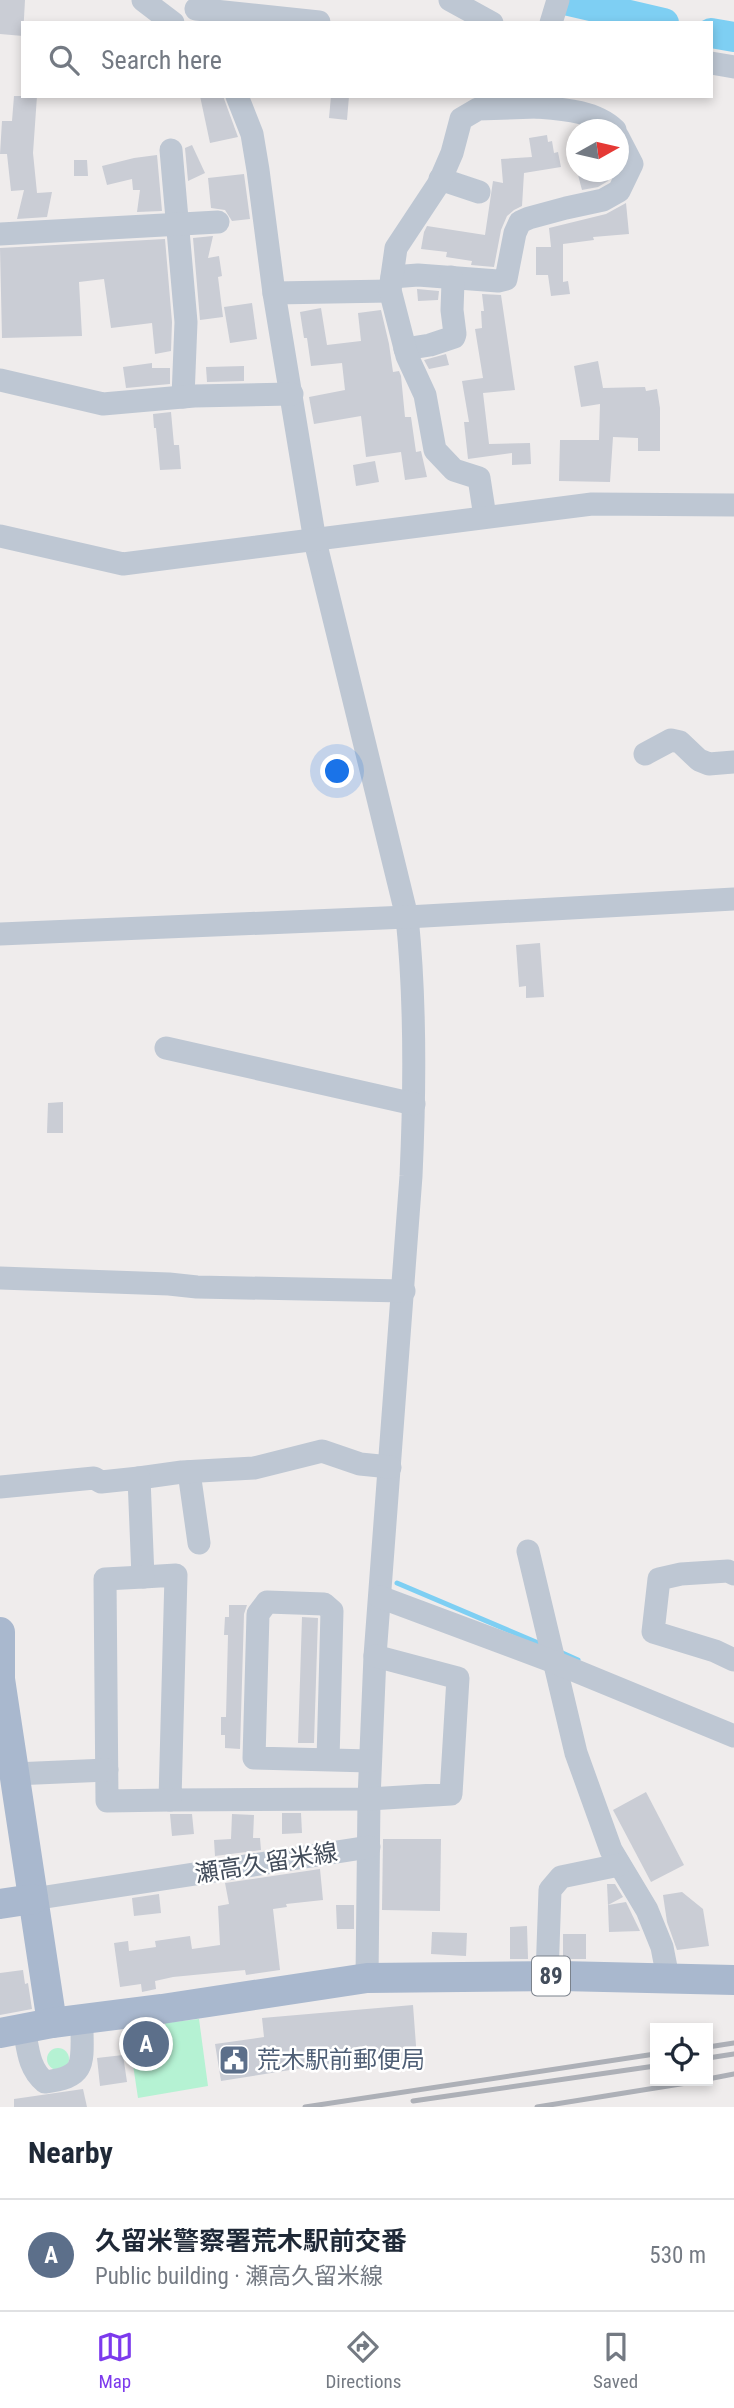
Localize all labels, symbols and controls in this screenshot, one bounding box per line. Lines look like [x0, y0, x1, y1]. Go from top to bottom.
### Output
search box [21, 21, 713, 98]
icon: search [45, 41, 83, 79]
text: Search here [101, 45, 222, 75]
north arrow [566, 119, 629, 182]
your location [320, 754, 354, 788]
street label: 瀬高久留米線 [193, 1838, 339, 1888]
road number: 89 [532, 1956, 570, 1996]
pin: A [123, 2018, 169, 2070]
map controls [650, 2023, 713, 2086]
button: locate [650, 2023, 713, 2086]
public building icon: 荒木駅前郵便局 [217, 2043, 251, 2077]
place label: 荒木駅前郵便局 [257, 2046, 425, 2074]
text: Nearby [28, 2135, 113, 2170]
text: 久留米警察署荒木駅前交番 [95, 2226, 407, 2256]
text: A [44, 2242, 58, 2269]
text: 530 m [649, 2242, 706, 2269]
text: Public building · 瀬高久留米線 [95, 2263, 383, 2290]
tab: Map [96, 2328, 134, 2393]
tab: Directions [325, 2328, 401, 2393]
tab: Saved [593, 2328, 638, 2393]

